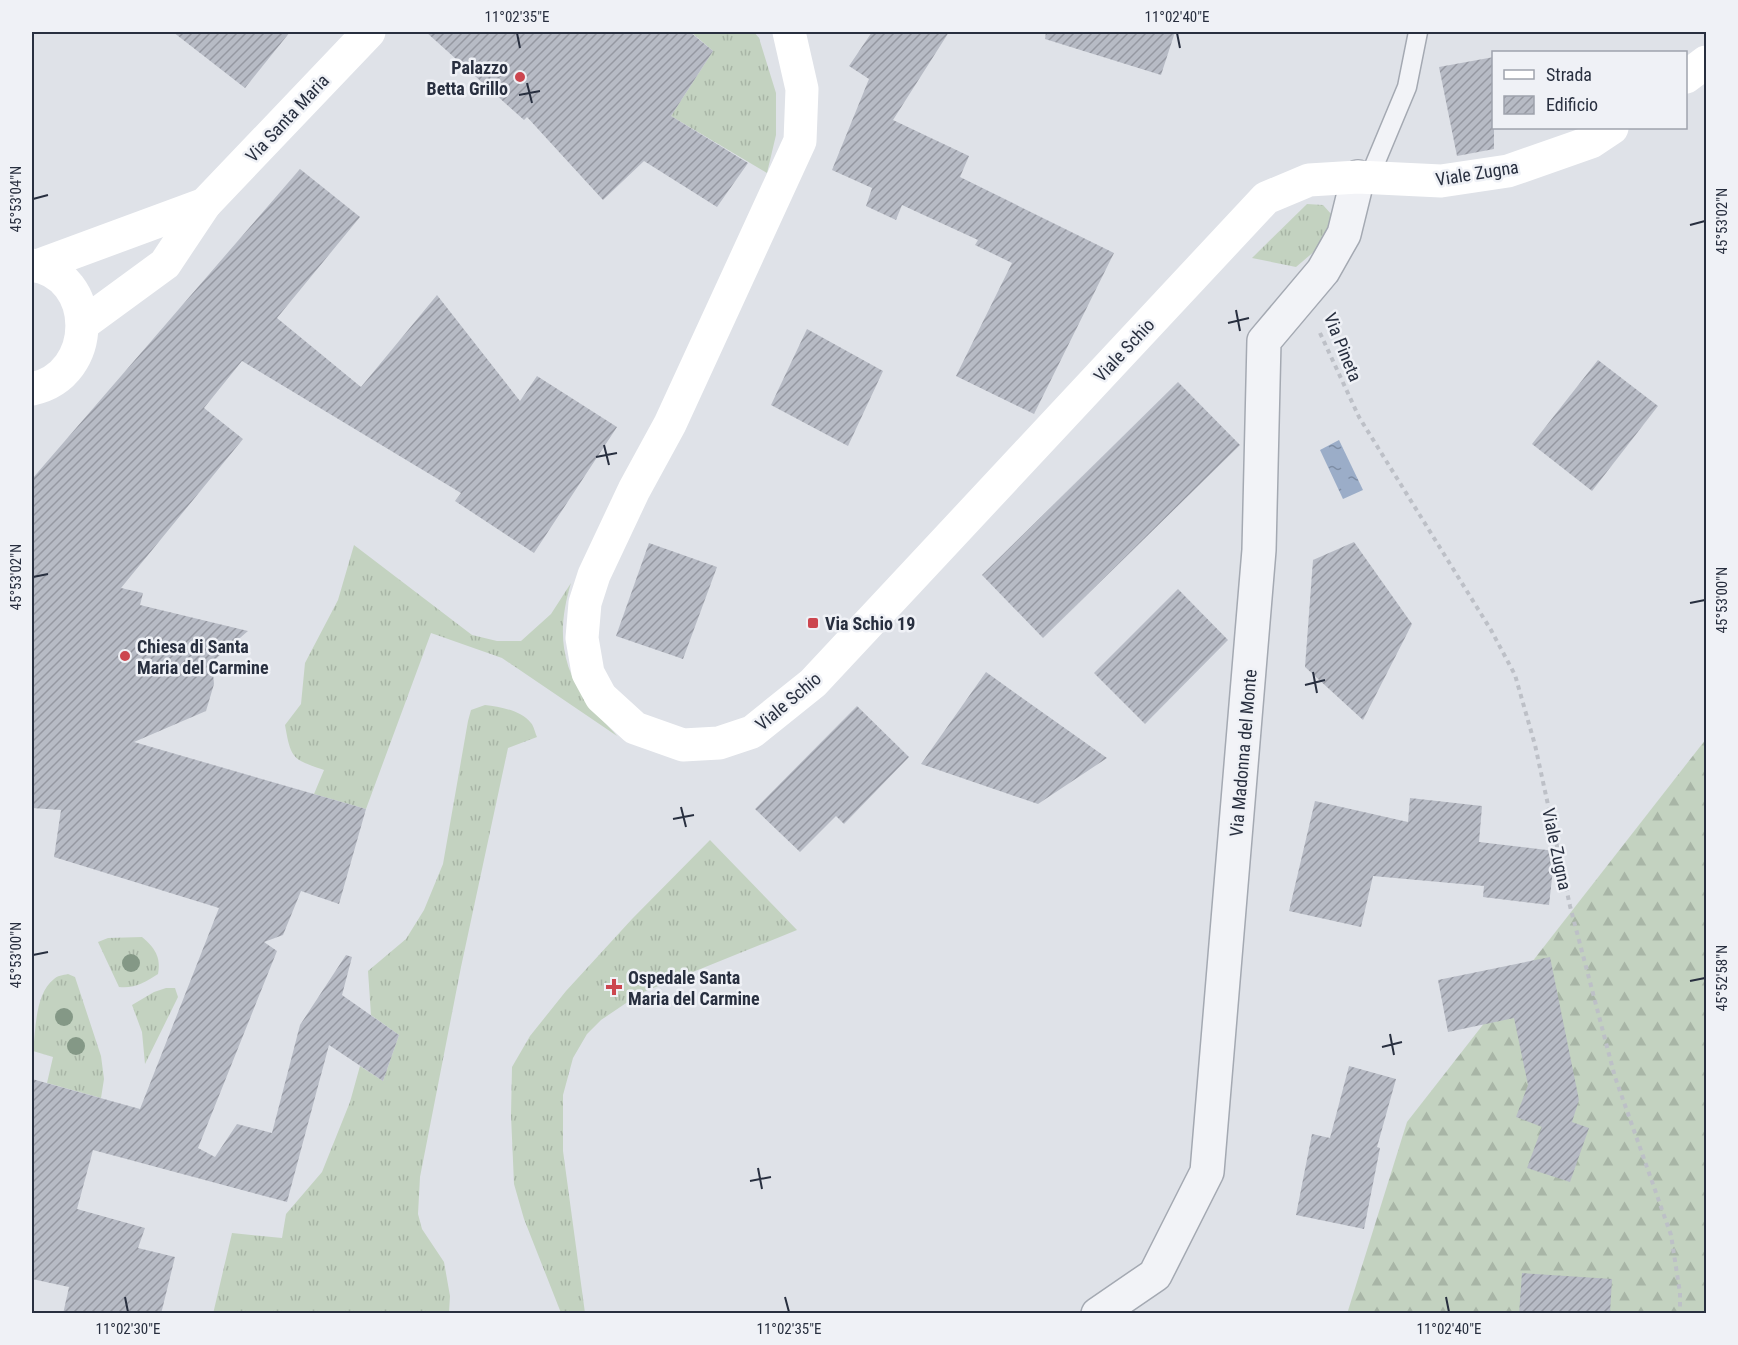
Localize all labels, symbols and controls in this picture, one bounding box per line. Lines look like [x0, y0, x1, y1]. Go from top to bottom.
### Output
text: 11°02'35"E [485, 8, 549, 26]
text: 11°02'40"E [1145, 8, 1209, 26]
legend [1492, 51, 1687, 129]
place label: Palazzo Betta Grillo [427, 57, 508, 99]
text: Strada [1546, 64, 1592, 85]
street label: Via Santa Maria [241, 70, 333, 166]
marker: Palazzo Betta Grillo [513, 70, 527, 84]
text: Edificio [1546, 94, 1598, 115]
street label: Viale Zugna [1434, 156, 1520, 190]
text: 45°53'04"N [7, 166, 25, 232]
text: 45°53'02"N [1713, 188, 1731, 254]
street label: Via Pineta [1320, 310, 1366, 384]
street label: Viale Schio [1089, 314, 1159, 386]
text: 45°53'02"N [7, 544, 25, 610]
text: 45°53'00"N [1713, 567, 1731, 633]
place label: Via Schio 19 [825, 613, 915, 634]
marker: Via Schio 19 [806, 616, 820, 630]
place label: Chiesa di Santa Maria del Carmine [137, 636, 269, 678]
marker: Chiesa di Santa Maria del Carmine [118, 649, 132, 663]
street label: Viale Schio [751, 668, 825, 734]
street label: Via Madonna del Monte [1225, 668, 1261, 838]
street label: Viale Zugna [1538, 806, 1576, 892]
text: 45°53'00"N [7, 922, 25, 988]
text: 45°52'58"N [1713, 945, 1731, 1011]
place label: Ospedale Santa Maria del Carmine [628, 967, 760, 1009]
marker: Ospedale Santa Maria del Carmine [605, 978, 623, 996]
text: 11°02'30"E [96, 1320, 160, 1338]
text: 11°02'35"E [757, 1320, 821, 1338]
text: 11°02'40"E [1417, 1320, 1481, 1338]

